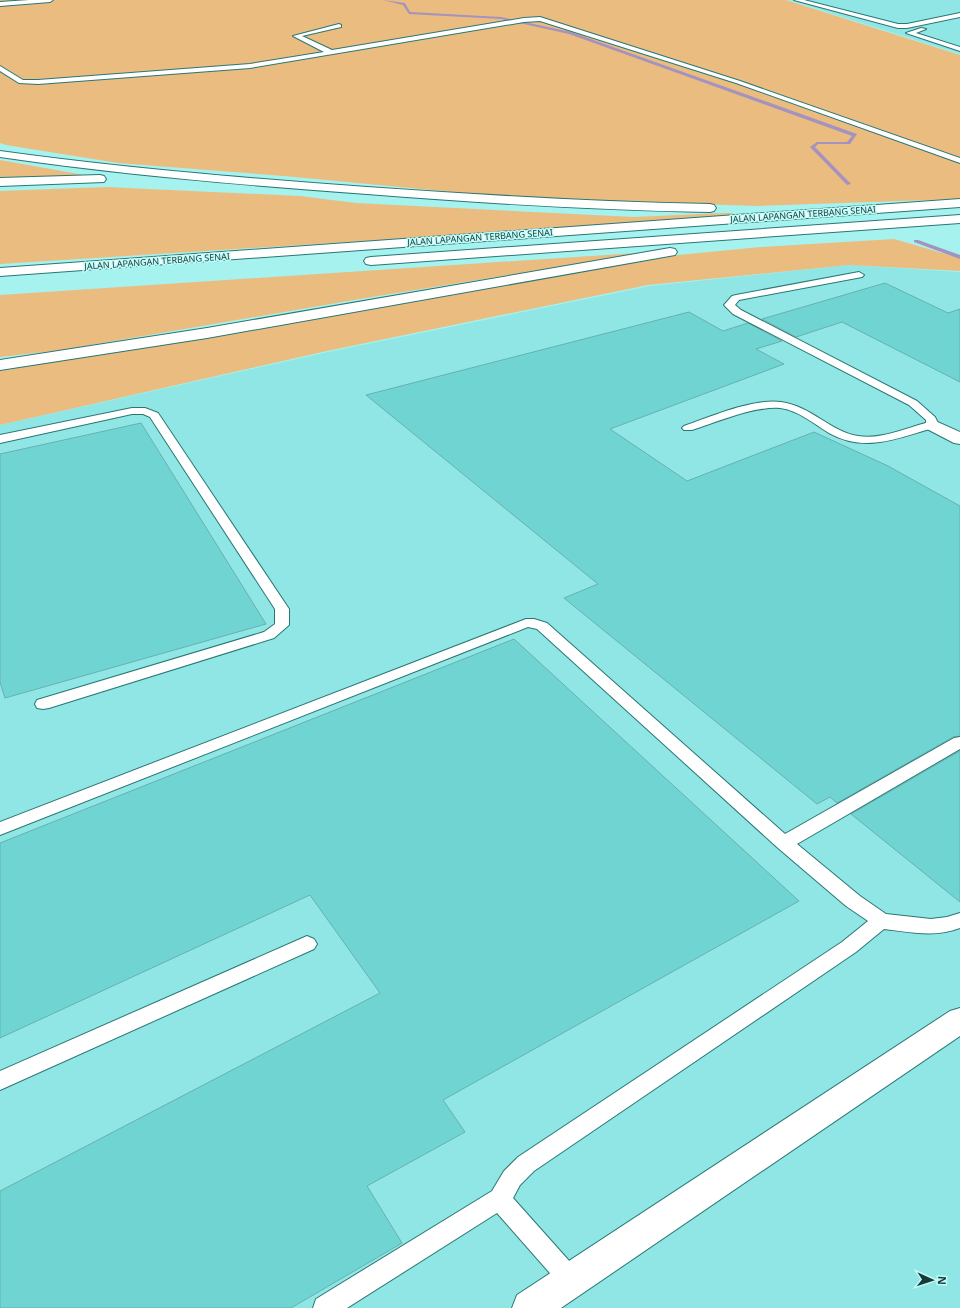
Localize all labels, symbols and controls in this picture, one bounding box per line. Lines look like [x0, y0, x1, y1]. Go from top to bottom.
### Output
street label: JALAN LAPANGAN TERBANG SENAI [729, 202, 876, 226]
street label: JALAN LAPANGAN TERBANG SENAI [406, 225, 553, 249]
street label: JALAN LAPANGAN TERBANG SENAI [83, 249, 230, 273]
north arrow [912, 1260, 952, 1300]
text: N [935, 1276, 950, 1285]

